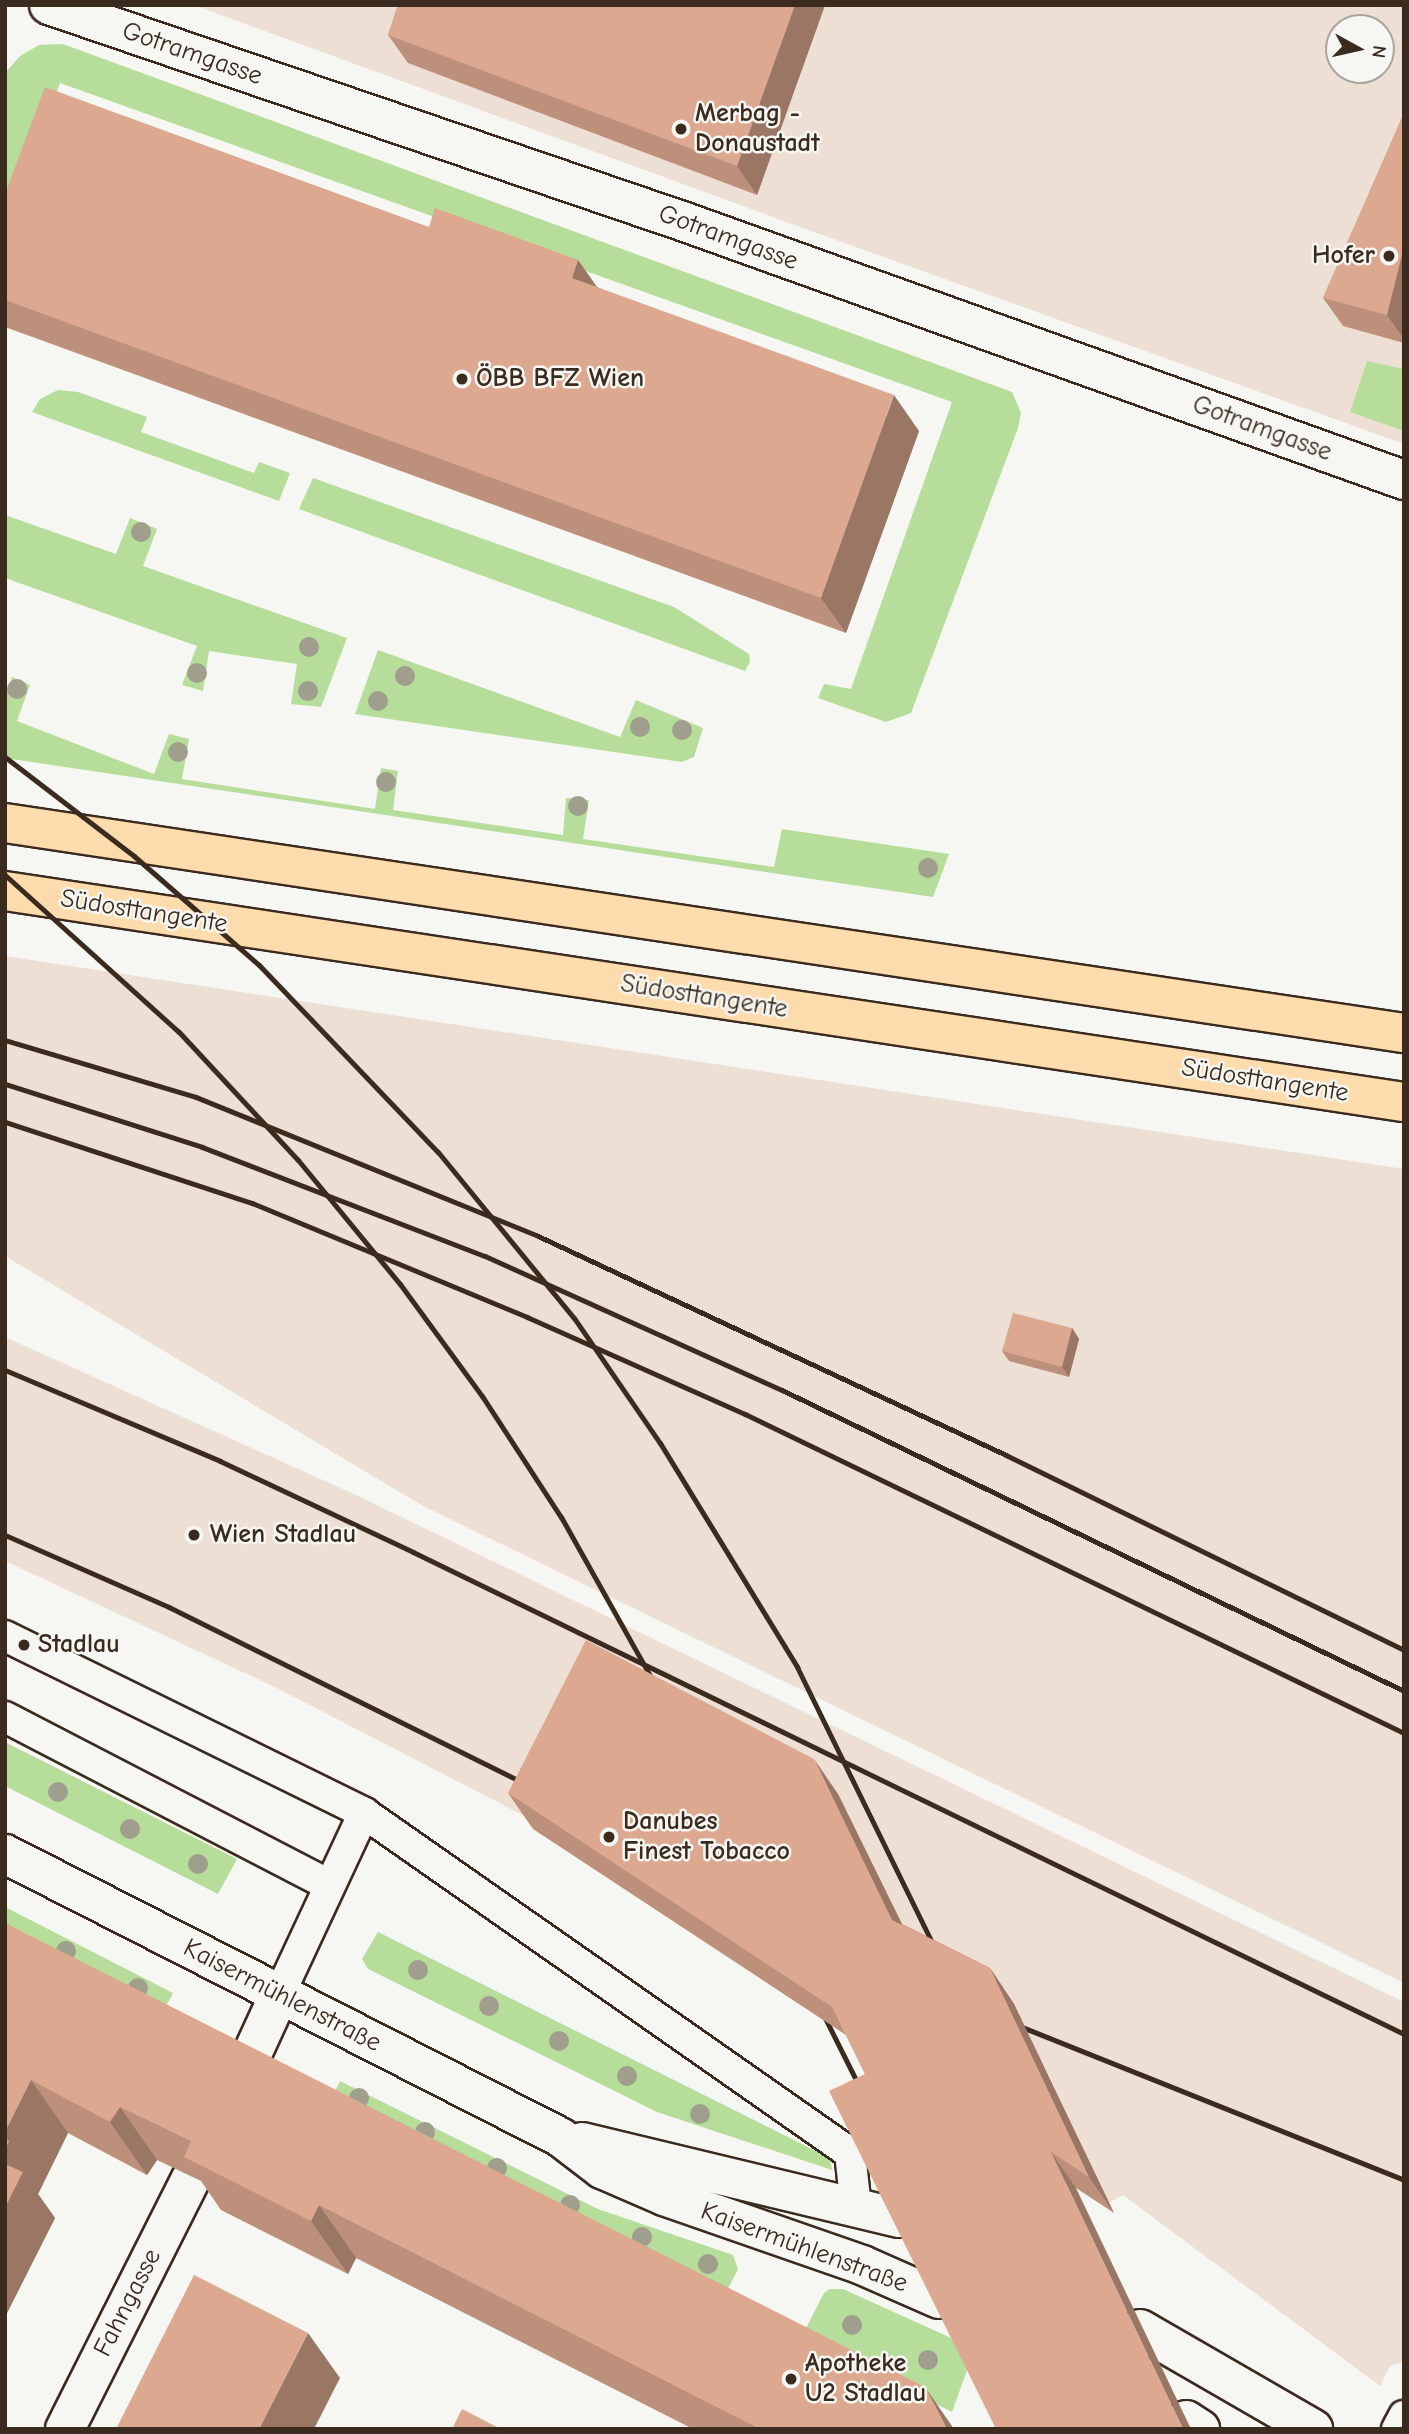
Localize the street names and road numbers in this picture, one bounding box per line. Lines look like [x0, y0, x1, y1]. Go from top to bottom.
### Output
street label: Gotramgasse [118, 15, 266, 93]
street label: Gotramgasse [654, 198, 802, 278]
street label: Gotramgasse [1188, 389, 1336, 469]
street label: Südosttangente [58, 883, 230, 941]
street label: Südosttangente [618, 968, 790, 1026]
street label: Südosttangente [1179, 1052, 1351, 1110]
street label: Kaisermühlenstraße [178, 1933, 386, 2059]
street label: Kaisermühlenstraße [696, 2196, 912, 2300]
street label: Fahngasse [88, 2244, 168, 2362]

